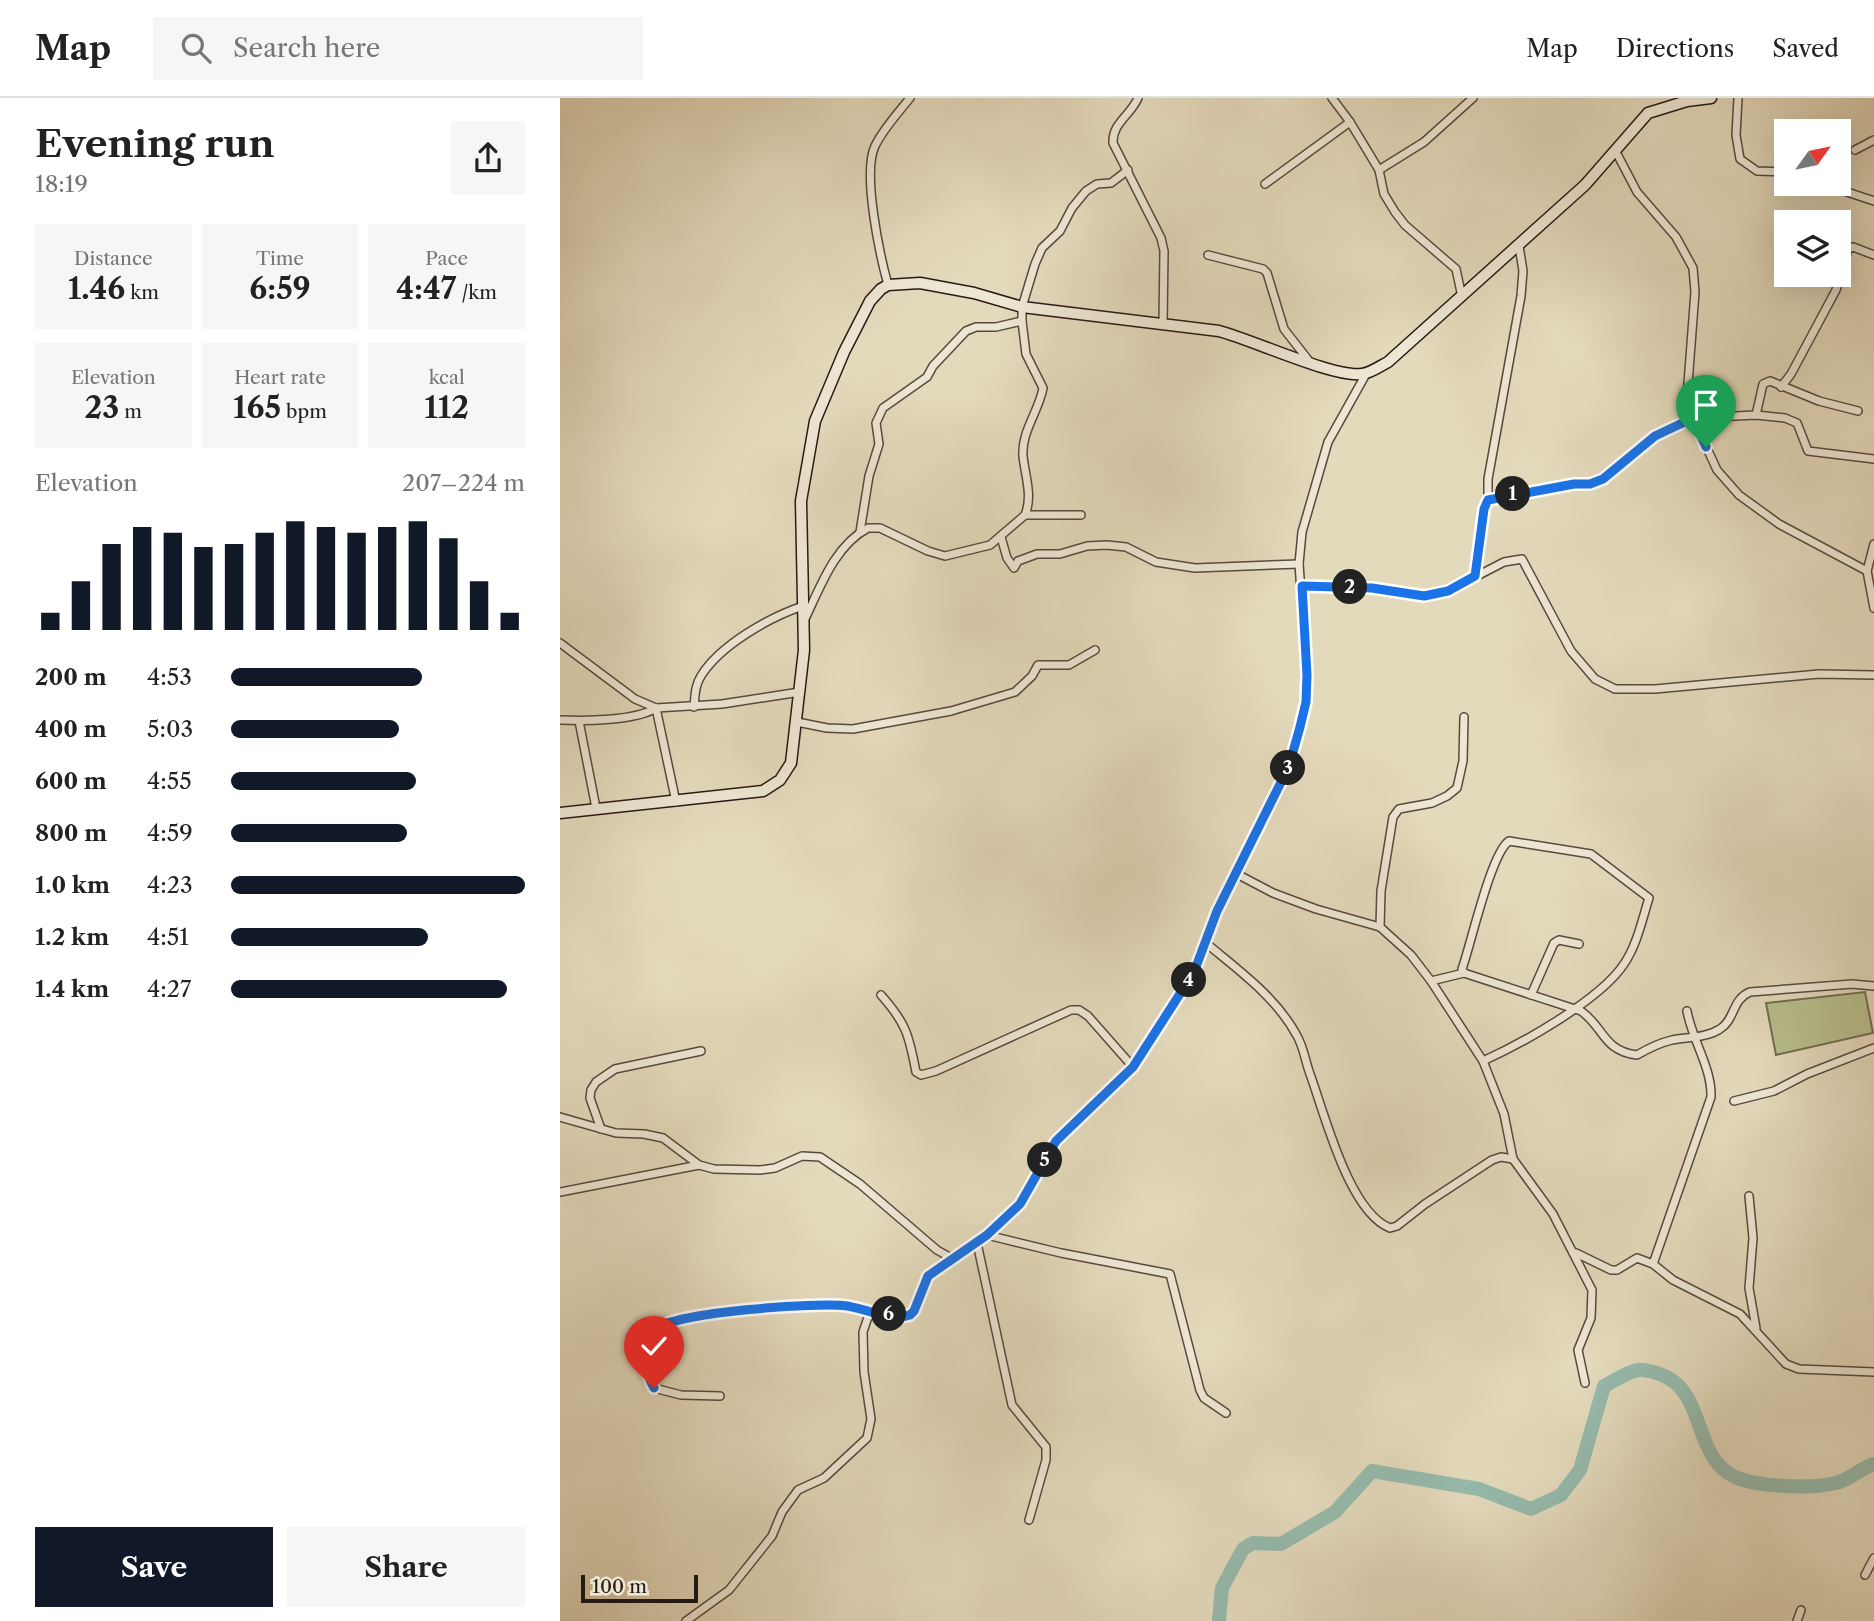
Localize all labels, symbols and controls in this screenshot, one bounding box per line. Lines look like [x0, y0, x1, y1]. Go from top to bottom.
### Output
search box [153, 17, 643, 80]
text: Map [35, 28, 111, 69]
icon: search [177, 29, 215, 67]
text: Search here [233, 32, 380, 64]
text: Map [1526, 34, 1578, 63]
text: Directions [1616, 34, 1734, 63]
text: Saved [1772, 34, 1839, 63]
north arrow [1774, 119, 1852, 196]
map controls [1774, 119, 1851, 287]
text: Evening run [35, 120, 275, 167]
button: share [451, 121, 525, 195]
text: 18:19 [35, 170, 88, 198]
button: layers [1774, 210, 1851, 287]
text: Distance [74, 247, 153, 270]
text: Time [256, 247, 304, 270]
text: Pace [425, 247, 468, 270]
text: 1.46 [68, 270, 125, 307]
text: 6:59 [249, 270, 311, 307]
text: 4:47 [396, 270, 456, 307]
text: km [125, 281, 159, 304]
text: /km [456, 281, 497, 304]
text: Elevation [71, 366, 156, 389]
text: Heart rate [234, 366, 326, 389]
text: kcal [429, 366, 465, 389]
pin [1676, 375, 1736, 447]
icon: arrive [1687, 386, 1725, 424]
text: 23 [85, 389, 119, 426]
text: 165 [233, 389, 281, 426]
text: 112 [424, 389, 469, 426]
text: m [119, 400, 142, 423]
text: bpm [281, 400, 327, 423]
text: Elevation [35, 469, 138, 497]
text: 207–224 m [402, 469, 525, 497]
pin: 1 [1496, 476, 1530, 512]
text: 1 [1508, 482, 1517, 505]
pin: 2 [1332, 570, 1368, 604]
text: 2 [1344, 575, 1355, 598]
text: 200 m [35, 663, 107, 691]
text: 4:53 [147, 663, 192, 691]
text: 400 m [35, 715, 107, 743]
text: 5:03 [147, 715, 193, 743]
pin: 3 [1270, 750, 1306, 786]
text: 3 [1282, 756, 1293, 779]
text: 600 m [35, 767, 107, 795]
text: 4:55 [147, 767, 192, 795]
text: 800 m [35, 819, 107, 847]
text: 4:59 [147, 819, 193, 847]
text: 1.0 km [35, 871, 110, 899]
text: 4:23 [147, 871, 193, 899]
text: 1.2 km [35, 923, 109, 951]
text: 4:51 [147, 923, 189, 951]
pin: 4 [1172, 962, 1206, 998]
text: 4 [1183, 968, 1194, 991]
text: 1.4 km [35, 975, 109, 1003]
text: 4:27 [147, 975, 191, 1003]
pin: 5 [1028, 1142, 1063, 1178]
text: 5 [1039, 1148, 1050, 1171]
pin: 6 [872, 1296, 906, 1332]
text: 6 [883, 1302, 894, 1325]
pin [624, 1316, 684, 1388]
icon: check [635, 1327, 673, 1365]
button: Save [35, 1527, 273, 1607]
button: Share [287, 1527, 525, 1607]
scale bar [581, 1572, 698, 1604]
text: 100 m [592, 1575, 647, 1598]

